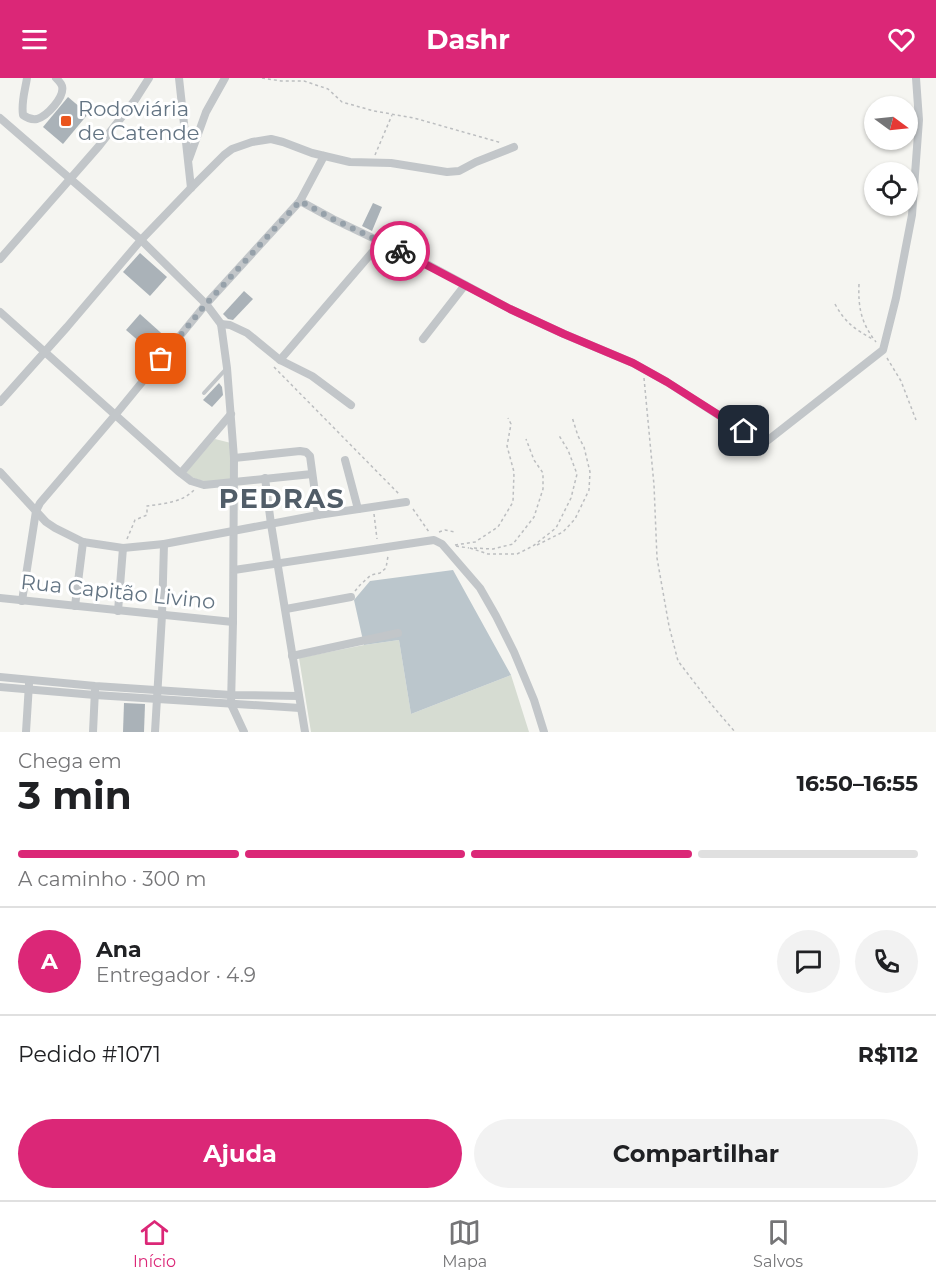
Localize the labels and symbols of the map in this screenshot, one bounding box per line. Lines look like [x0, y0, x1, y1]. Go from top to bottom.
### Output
place label: Rodoviária de Catende [78, 96, 199, 145]
north arrow [864, 96, 918, 150]
marker: Rodoviária de Catende [59, 114, 73, 128]
courier [370, 221, 430, 281]
pin [135, 333, 186, 384]
pin [718, 405, 769, 456]
district label: PEDRAS [219, 482, 345, 515]
street label: Rua Capitão Livino [19, 569, 217, 614]

